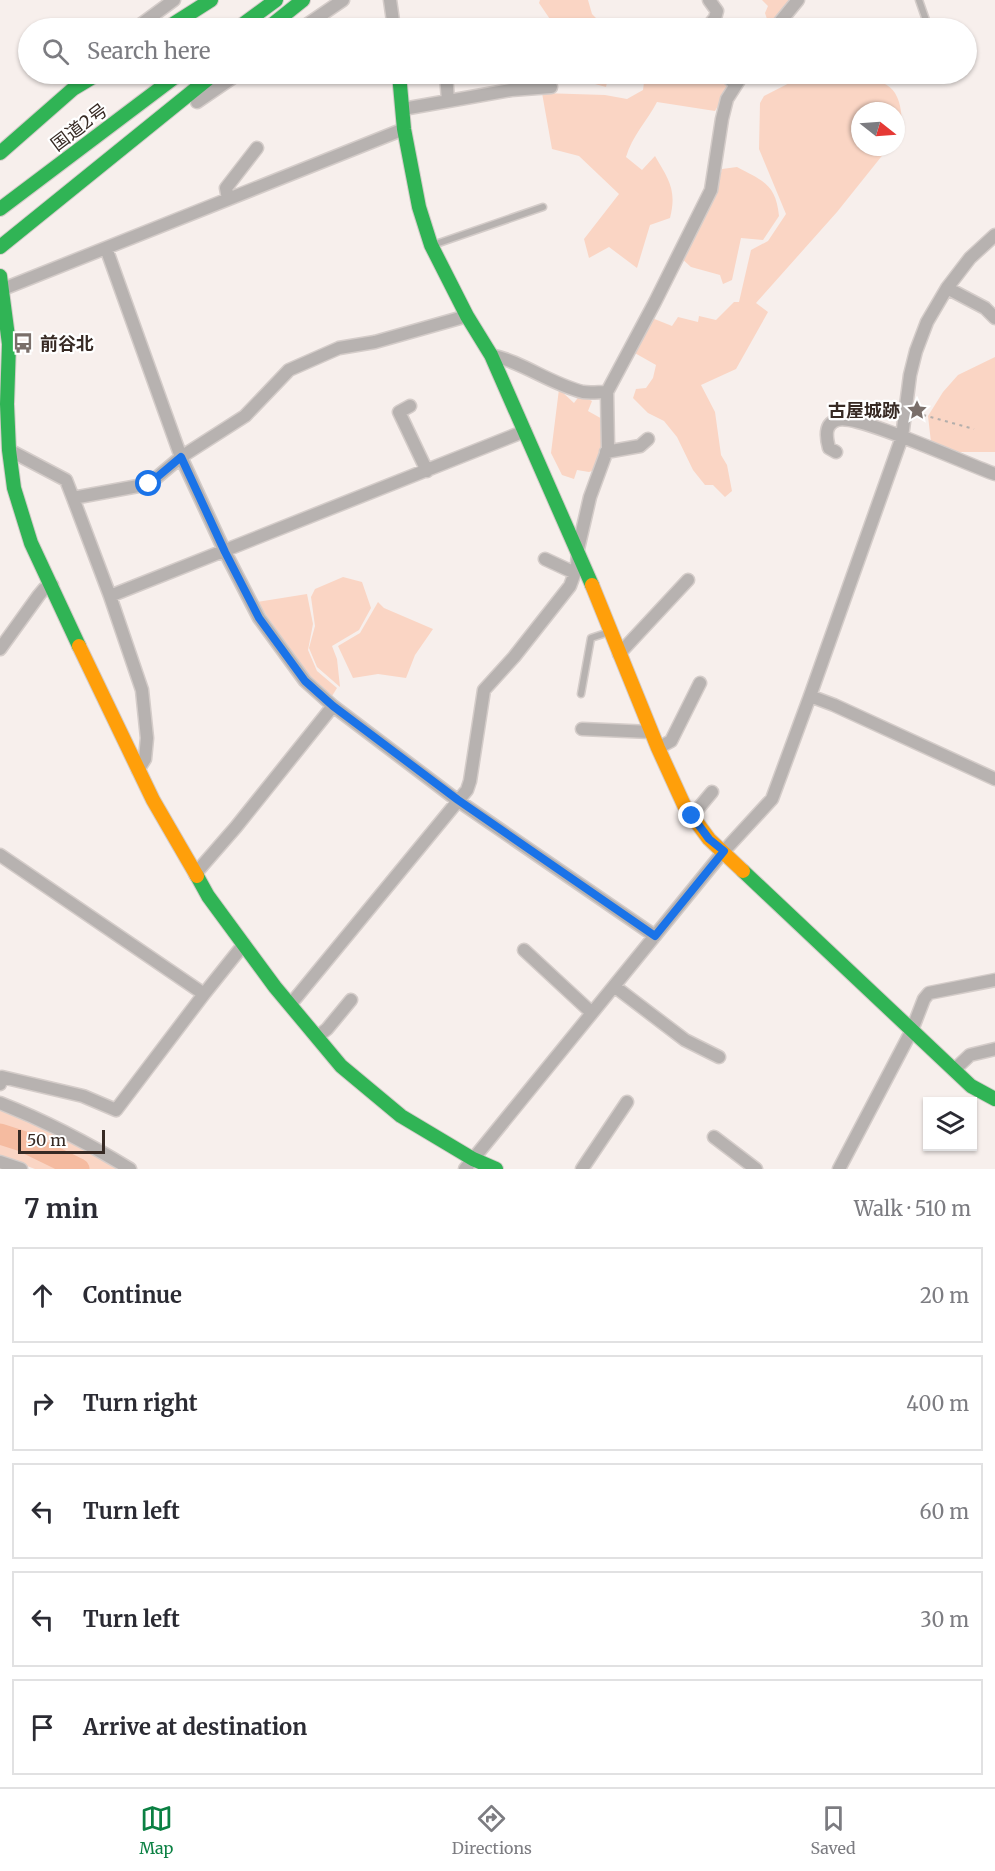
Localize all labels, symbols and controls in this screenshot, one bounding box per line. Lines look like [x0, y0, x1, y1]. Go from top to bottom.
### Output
search box [18, 18, 977, 84]
icon: search [39, 35, 72, 68]
text: Search here [87, 37, 210, 65]
street label: 国道2号 [46, 98, 112, 156]
north arrow [851, 102, 905, 156]
bus stop icon: 前谷北 [11, 331, 35, 355]
place label: 前谷北 [40, 332, 94, 355]
place icon: 古屋城跡 [905, 398, 929, 422]
place label: 古屋城跡 [828, 399, 900, 422]
route start [135, 470, 161, 496]
route end [678, 802, 704, 828]
map controls [923, 1097, 977, 1151]
button: layers [923, 1097, 977, 1151]
scale bar [18, 1127, 105, 1154]
text: 50 m [27, 1130, 66, 1150]
text: 7 min [24, 1192, 98, 1225]
text: Walk · 510 m [854, 1196, 971, 1221]
icon: ahead [26, 1279, 59, 1312]
text: Continue [83, 1281, 182, 1309]
text: 20 m [920, 1283, 969, 1308]
icon: right [26, 1387, 59, 1420]
text: Turn right [83, 1389, 197, 1417]
text: 400 m [906, 1391, 969, 1416]
icon: left [26, 1495, 59, 1528]
text: Turn left [83, 1497, 180, 1525]
text: 60 m [919, 1499, 969, 1524]
icon: left [26, 1603, 59, 1636]
text: Turn left [83, 1605, 180, 1633]
text: 30 m [920, 1607, 969, 1632]
icon: arrive [26, 1711, 59, 1744]
text: Arrive at destination [83, 1713, 307, 1741]
tab: Map [139, 1802, 173, 1858]
tab: Directions [452, 1802, 532, 1858]
tab: Saved [810, 1802, 856, 1858]

